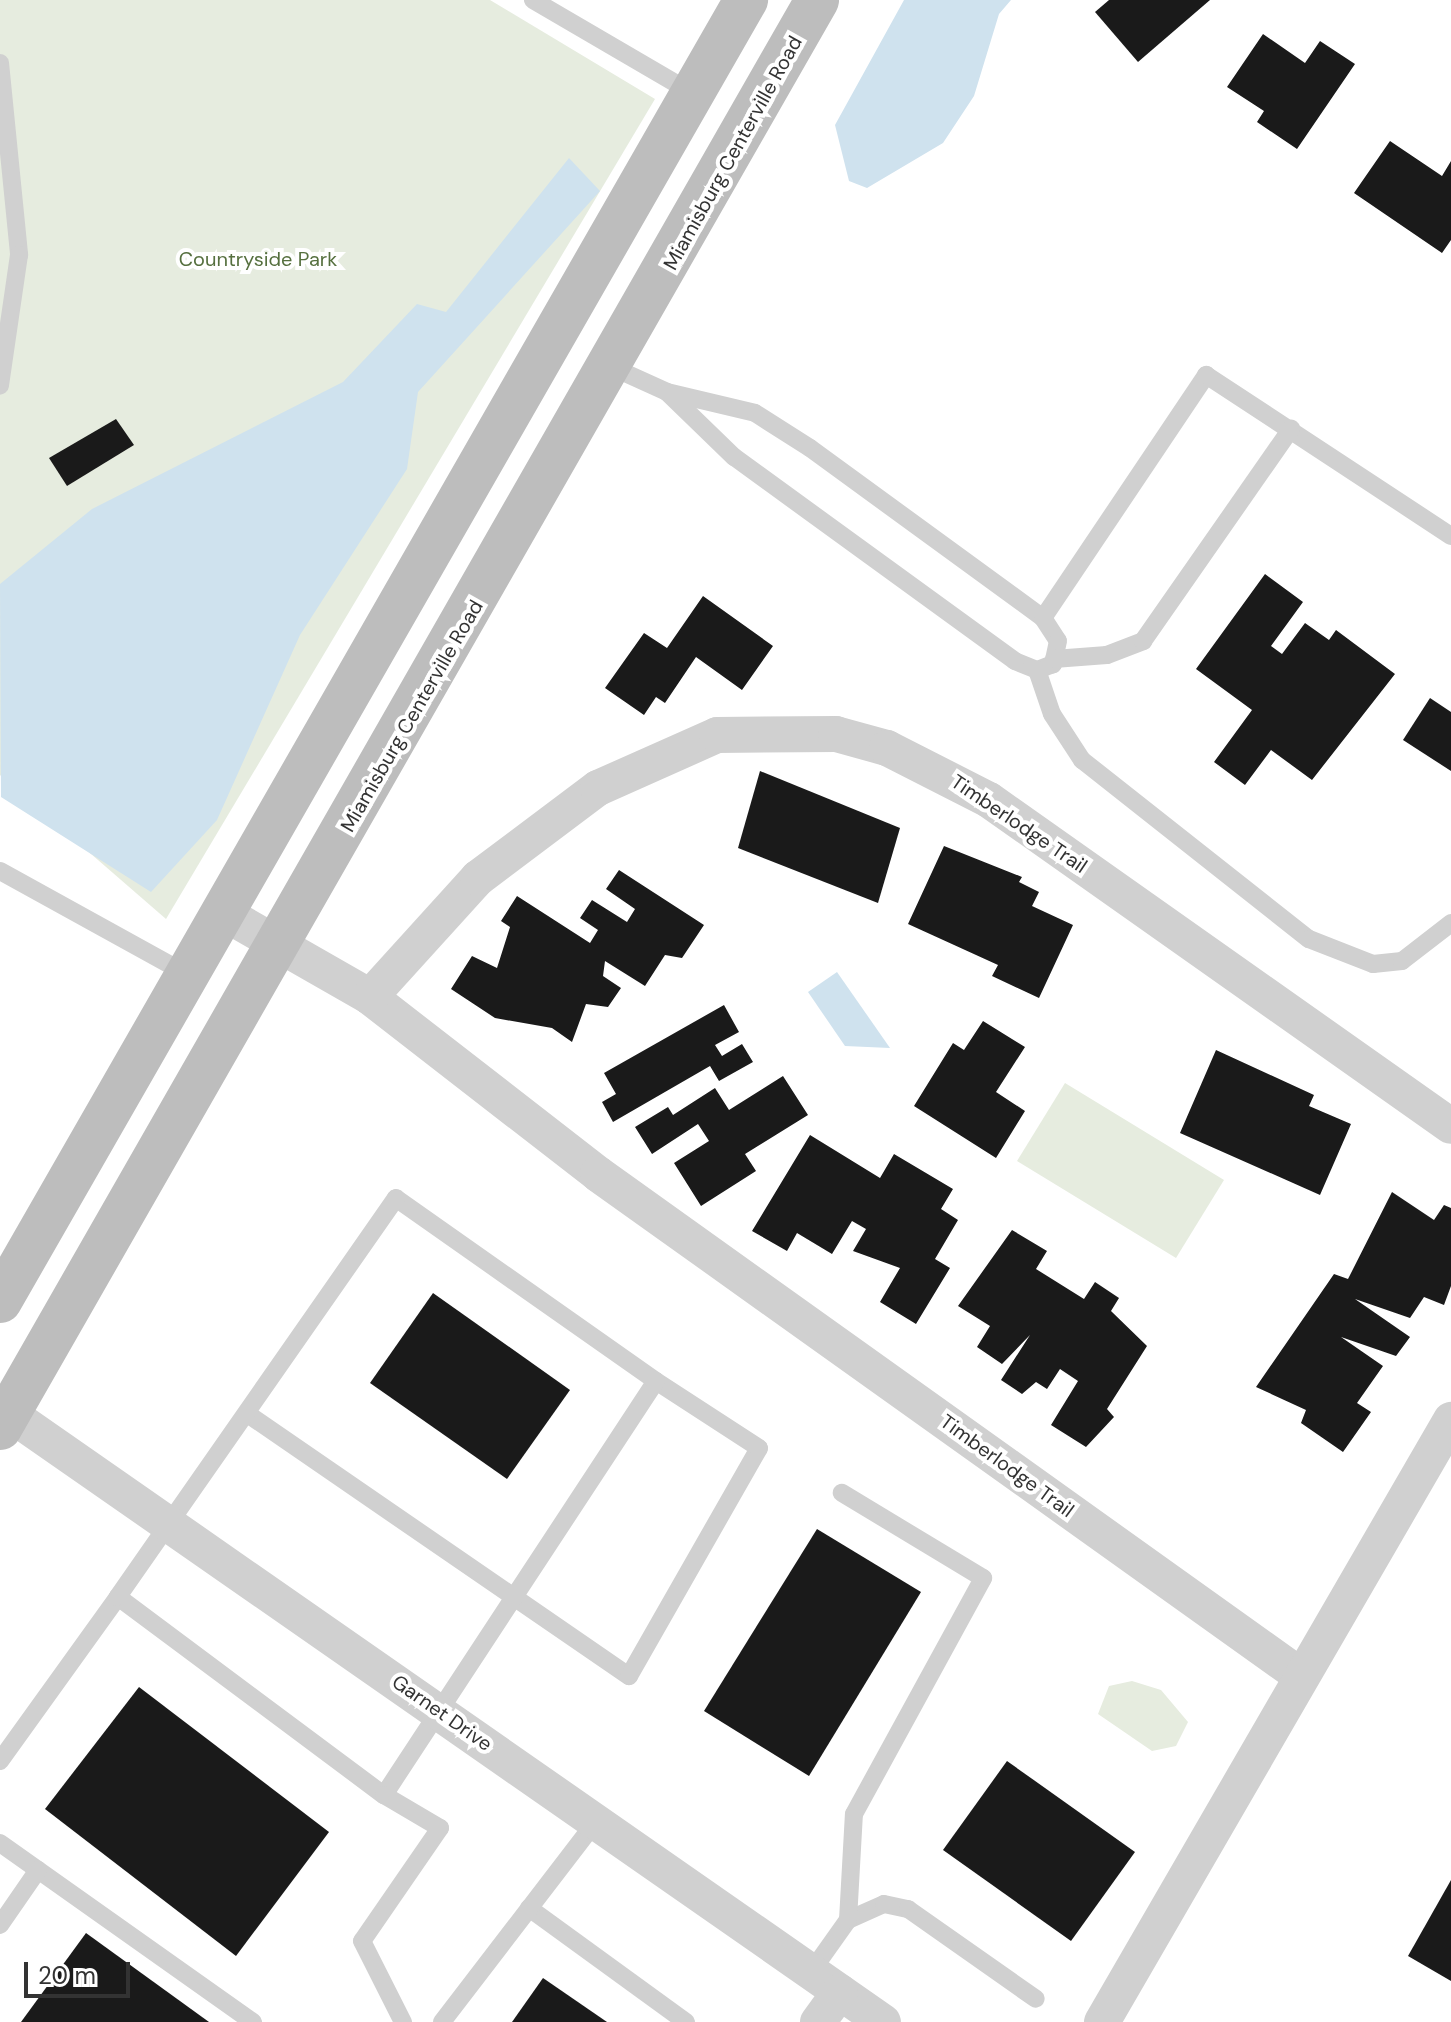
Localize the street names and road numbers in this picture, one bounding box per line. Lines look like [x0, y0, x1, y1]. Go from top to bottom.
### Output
street label: Miamisburg Centerville Road [659, 32, 807, 274]
street label: Miamisburg Centerville Road [336, 596, 488, 836]
street label: Timberlodge Trail [946, 770, 1092, 878]
street label: Timberlodge Trail [936, 1410, 1078, 1522]
street label: Garnet Drive [387, 1670, 497, 1756]

